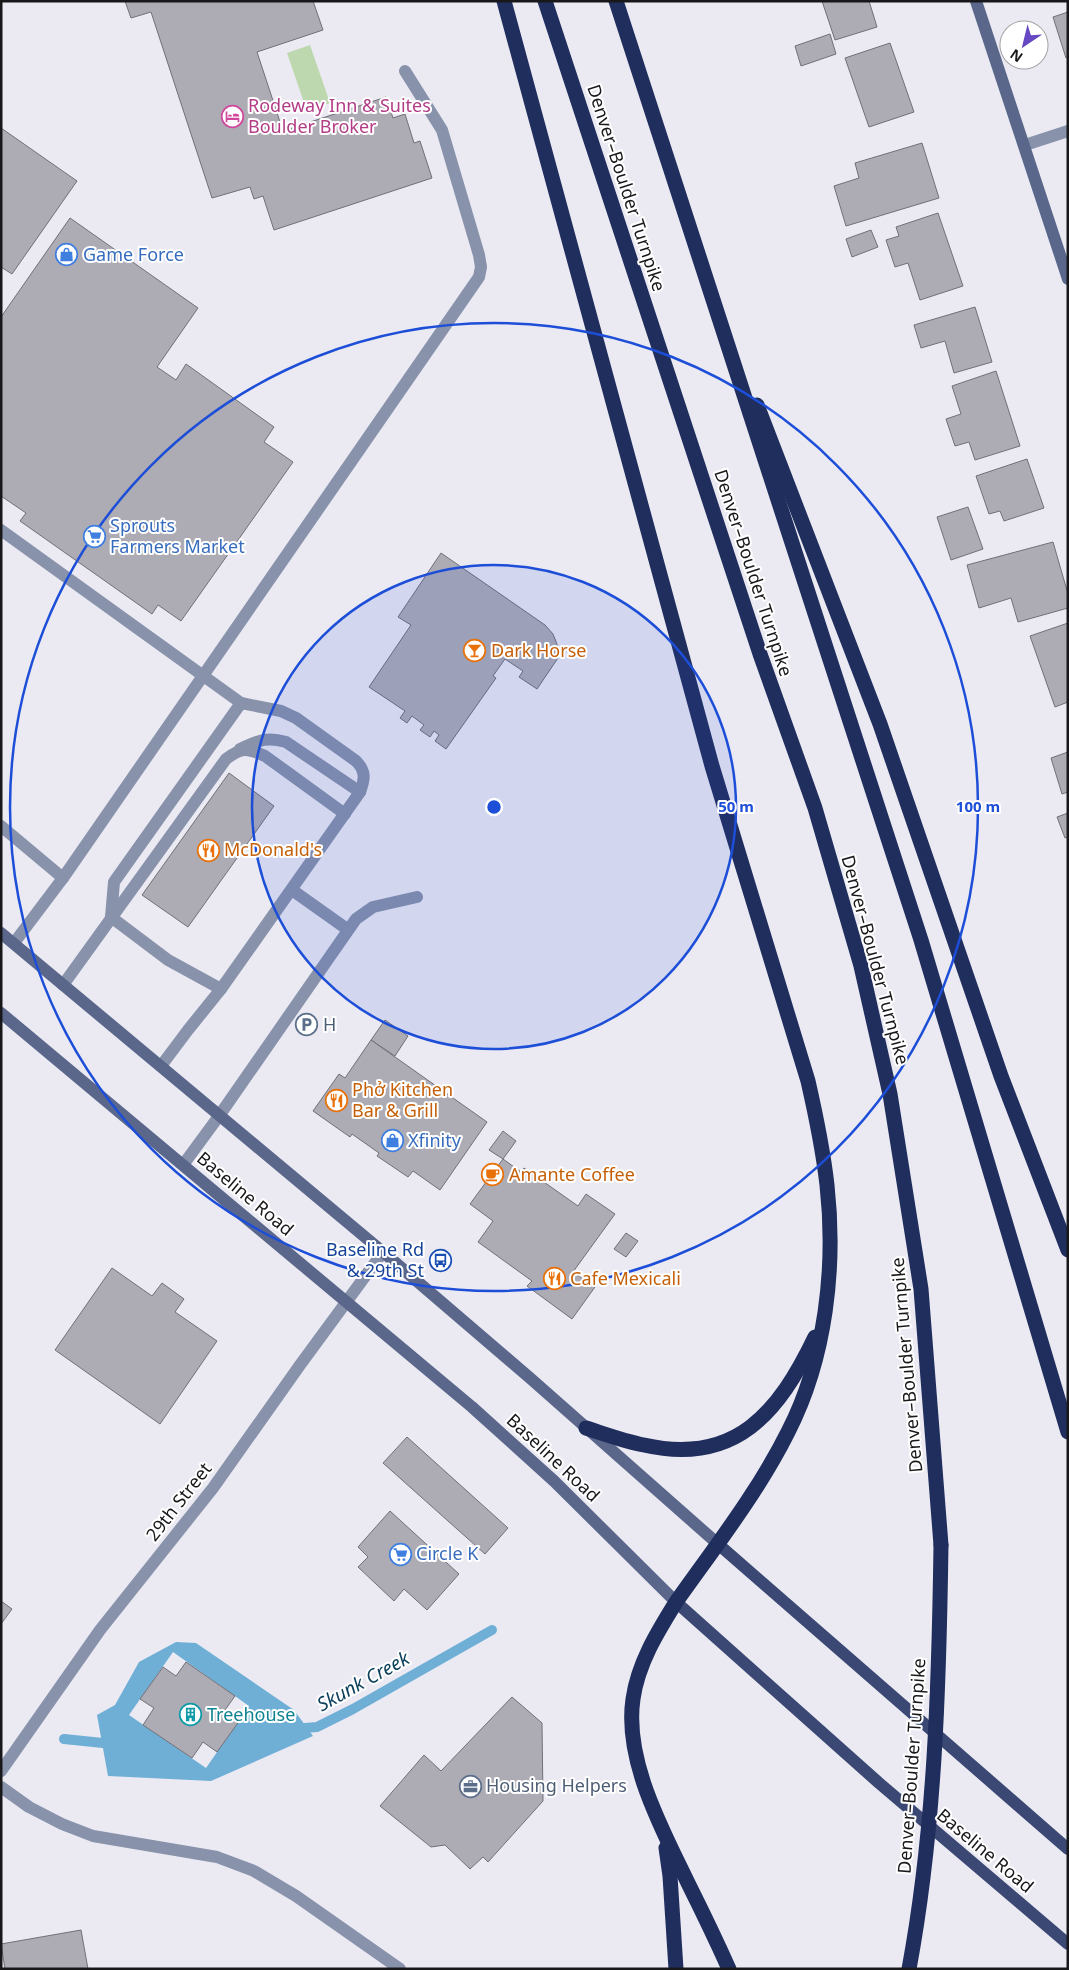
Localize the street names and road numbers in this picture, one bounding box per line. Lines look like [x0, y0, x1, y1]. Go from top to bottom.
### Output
street label: Denver–Boulder Turnpike [582, 81, 672, 294]
street label: Denver–Boulder Turnpike [709, 466, 799, 679]
street label: Denver–Boulder Turnpike [836, 852, 916, 1067]
street label: Baseline Road [192, 1146, 299, 1241]
street label: Denver–Boulder Turnpike [885, 1256, 927, 1474]
street label: Baseline Road [502, 1408, 605, 1507]
street label: 29th Street [140, 1457, 217, 1545]
street label: Denver–Boulder Turnpike [891, 1657, 931, 1875]
street label: Baseline Road [932, 1803, 1039, 1898]

